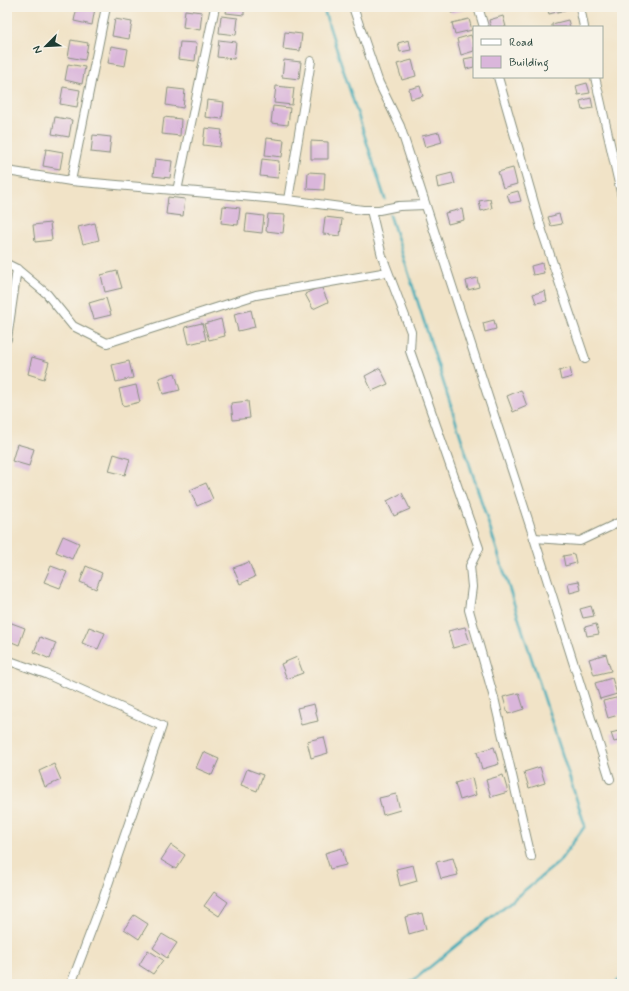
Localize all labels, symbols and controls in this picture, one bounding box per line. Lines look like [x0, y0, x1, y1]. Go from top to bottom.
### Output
north arrow [26, 26, 66, 66]
legend [473, 26, 603, 78]
text: Road [509, 35, 533, 51]
text: N [30, 43, 46, 56]
text: Building [509, 55, 549, 72]

